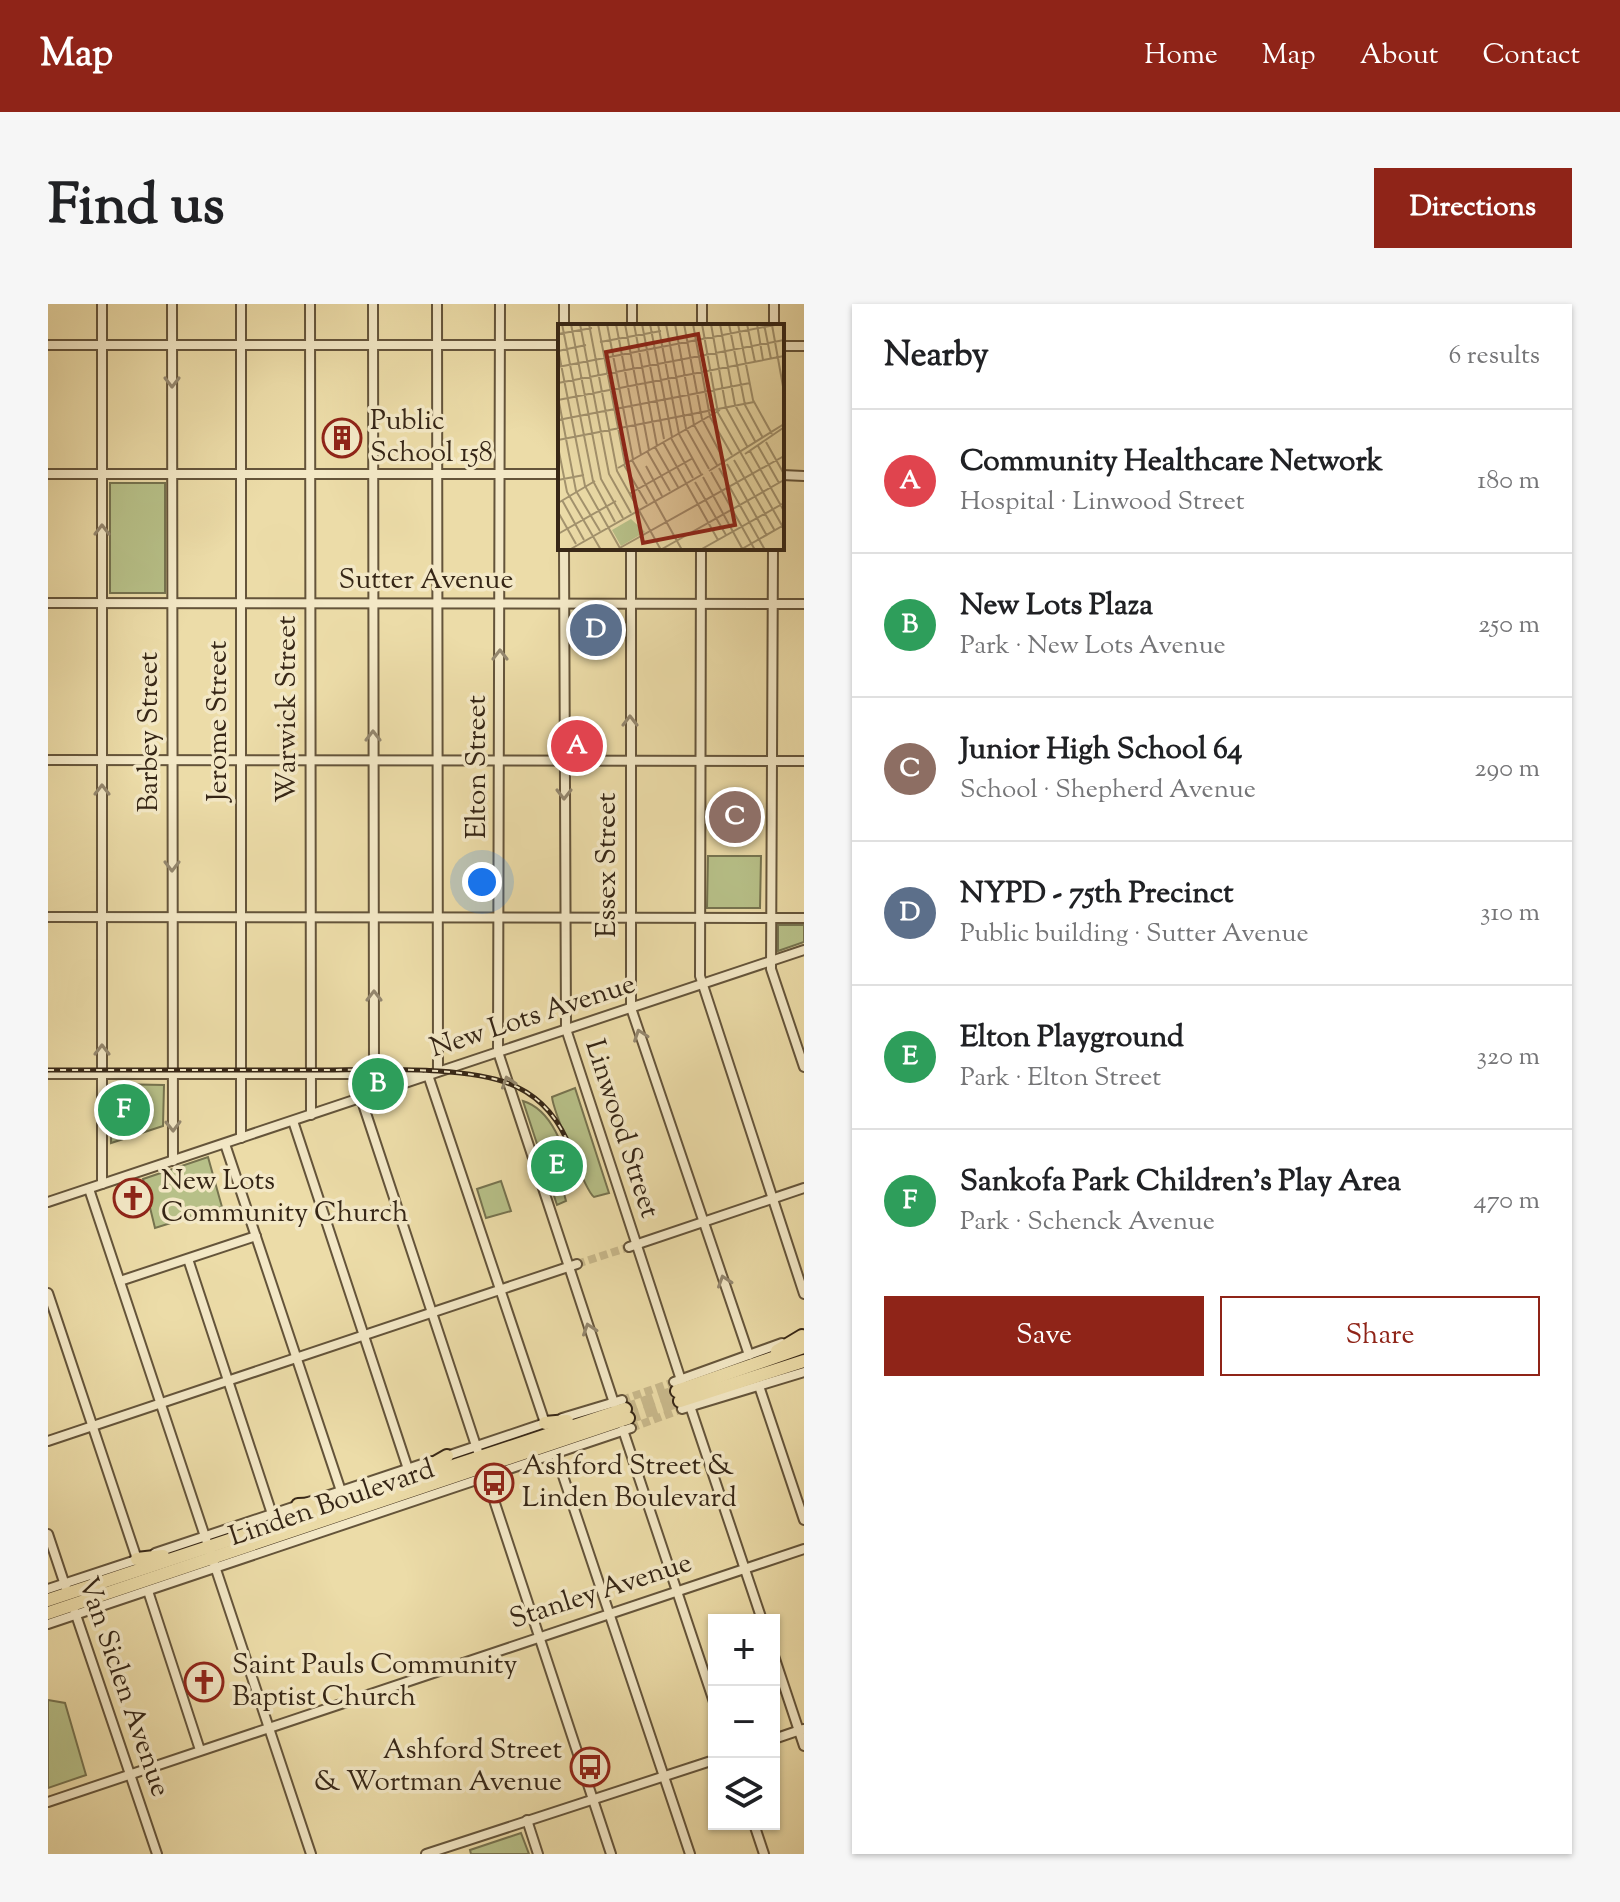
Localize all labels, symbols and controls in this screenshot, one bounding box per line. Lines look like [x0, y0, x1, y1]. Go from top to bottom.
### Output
text: Map [40, 29, 113, 83]
text: Home [1144, 36, 1218, 76]
text: Map [1262, 36, 1316, 76]
text: About [1360, 36, 1438, 76]
text: Contact [1482, 36, 1580, 76]
text: Find us [48, 168, 224, 249]
button: Directions [1374, 168, 1572, 248]
inset map [558, 324, 784, 550]
text: Nearby [884, 332, 989, 381]
text: 6 results [1448, 338, 1540, 375]
one-way arrow [163, 376, 181, 389]
place label: Public School 158 [370, 402, 493, 474]
building icon: Public School 158 [321, 417, 363, 459]
text: Community Healthcare Network [960, 441, 1383, 484]
text: A [899, 463, 921, 500]
text: 180 m [1477, 463, 1540, 500]
text: Hospital · Linwood Street [960, 484, 1245, 521]
one-way arrow [93, 523, 111, 536]
street label: Sutter Avenue [338, 561, 514, 601]
text: New Lots Plaza [960, 585, 1153, 628]
pin: D [570, 600, 622, 660]
text: B [902, 607, 918, 644]
text: 250 m [1478, 607, 1540, 644]
street label: Warwick Street [268, 615, 308, 803]
text: Park · New Lots Avenue [960, 628, 1226, 665]
street label: Jerome Street [199, 640, 239, 804]
one-way arrow [491, 648, 509, 661]
street label: Barbey Street [130, 651, 170, 812]
street label: Elton Street [458, 695, 498, 839]
one-way arrow [621, 714, 639, 727]
pin: A [551, 716, 603, 776]
one-way arrow [364, 729, 382, 742]
text: Junior High School 64 [960, 729, 1242, 772]
text: C [900, 751, 920, 788]
text: 290 m [1474, 751, 1540, 788]
text: School · Shepherd Avenue [960, 772, 1256, 809]
one-way arrow [93, 783, 111, 796]
pin: C [709, 787, 761, 847]
one-way arrow [555, 788, 573, 801]
street label: Essex Street [588, 792, 628, 938]
one-way arrow [163, 860, 181, 873]
your location [462, 862, 502, 902]
text: NYPD - 75th Precinct [960, 873, 1233, 916]
text: D [900, 895, 920, 932]
text: 310 m [1480, 895, 1540, 932]
text: Public building · Sutter Avenue [960, 916, 1309, 953]
street label: New Lots Avenue [425, 965, 641, 1069]
one-way arrow [365, 989, 383, 1002]
text: Elton Playground [960, 1017, 1184, 1060]
one-way arrow [634, 1029, 650, 1043]
street label: Linwood Street [573, 1035, 669, 1224]
text: E [902, 1039, 918, 1076]
text: 320 m [1477, 1039, 1540, 1076]
one-way arrow [93, 1043, 111, 1056]
pin: B [352, 1054, 404, 1114]
text: Park · Elton Street [960, 1060, 1161, 1097]
one-way arrow [501, 1076, 517, 1089]
pin: F [98, 1080, 150, 1140]
one-way arrow [164, 1120, 181, 1133]
pin: E [531, 1136, 583, 1196]
text: Sankofa Park Children's Play Area [960, 1161, 1401, 1204]
place label: New Lots Community Church [161, 1162, 408, 1234]
church icon: New Lots Community Church [112, 1177, 154, 1219]
text: F [903, 1183, 917, 1220]
text: 470 m [1474, 1183, 1540, 1220]
text: Park · Schenck Avenue [960, 1204, 1215, 1241]
one-way arrow [718, 1275, 734, 1289]
button: Save [884, 1296, 1204, 1376]
button: Share [1220, 1296, 1540, 1376]
one-way arrow [583, 1323, 599, 1337]
place label: Ashford Street & Linden Boulevard [522, 1447, 737, 1519]
street label: Linden Boulevard [224, 1450, 440, 1558]
bus stop icon: Ashford Street & Linden Boulevard [473, 1462, 515, 1504]
street label: Stanley Avenue [505, 1544, 697, 1640]
street label: Van Siclen Avenue [67, 1572, 179, 1802]
map controls [708, 1614, 780, 1830]
button: + [708, 1614, 780, 1686]
place label: Saint Pauls Community Baptist Church [232, 1646, 517, 1718]
church icon: Saint Pauls Community Baptist Church [183, 1661, 225, 1703]
button: − [708, 1686, 780, 1758]
place label: Ashford Street & Wortman Avenue [314, 1731, 562, 1803]
bus stop icon: Ashford Street & Wortman Avenue [569, 1746, 611, 1788]
button: layers [708, 1758, 780, 1830]

